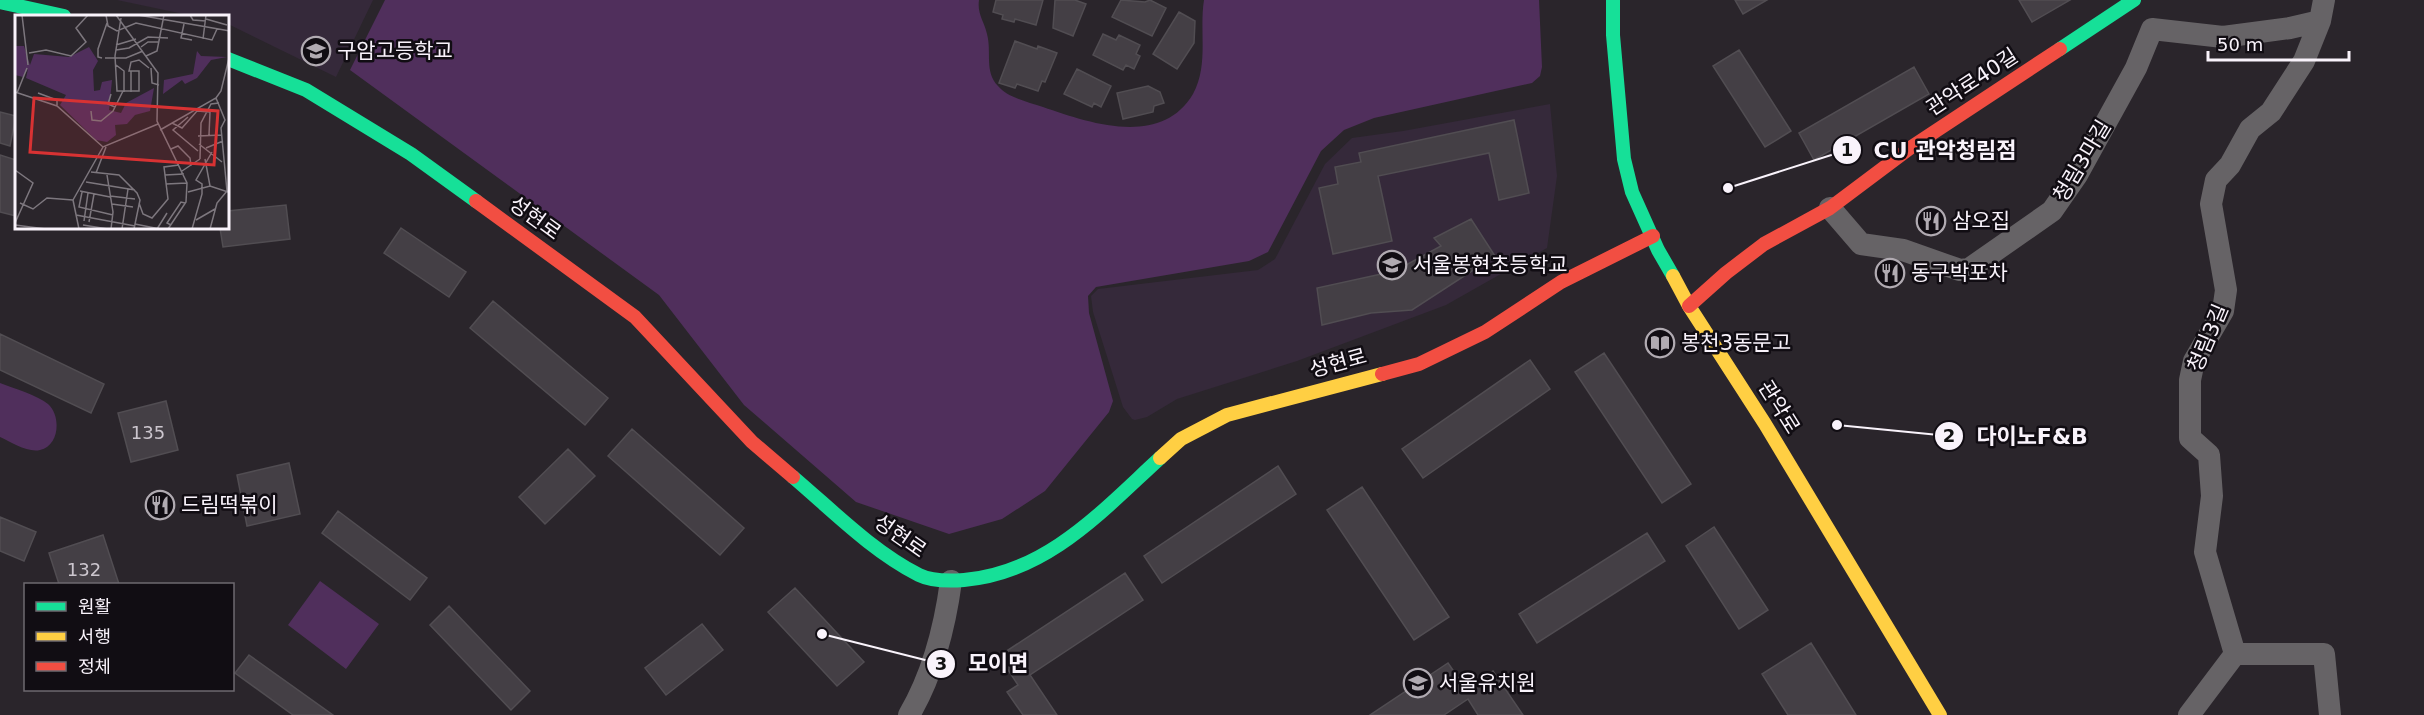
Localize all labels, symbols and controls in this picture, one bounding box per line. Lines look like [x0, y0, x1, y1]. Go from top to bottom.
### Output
inset map [15, 15, 230, 230]
scale bar [2208, 24, 2349, 62]
text: 50 m [2217, 34, 2263, 55]
school or university icon: 구암고등학교 [300, 35, 332, 67]
place label: 구암고등학교 [337, 39, 453, 63]
street label: 관악로40길 [1922, 44, 2022, 120]
street label: 청림3마길 [2048, 116, 2116, 206]
callout: CU 관악청림점 [1832, 130, 2029, 170]
text: CU 관악청림점 [1874, 138, 2016, 163]
text: 1 [1841, 139, 1853, 160]
street label: 성현로 [504, 191, 566, 245]
restaurant icon: 삼오집 [1915, 205, 1947, 237]
place label: 삼오집 [1952, 209, 2010, 233]
school or university icon: 서울봉현초등학교 [1376, 249, 1408, 281]
place label: 서울봉현초등학교 [1413, 253, 1568, 277]
restaurant icon: 동구박포차 [1874, 257, 1906, 289]
place label: 동구박포차 [1911, 261, 2008, 285]
street label: 청림3길 [2183, 300, 2233, 376]
library icon: 봉천3동문고 [1644, 327, 1676, 359]
place label: 봉천3동문고 [1681, 331, 1791, 355]
street label: 성현로 [1307, 344, 1369, 382]
street label: 관악로 [1753, 376, 1805, 438]
callout: 다이노F&B [1934, 416, 2100, 456]
house number: 135 [131, 422, 165, 443]
text: 다이노F&B [1976, 424, 2088, 449]
text: 2 [1943, 425, 1955, 446]
restaurant icon: 드림떡볶이 [144, 489, 176, 521]
place label: 드림떡볶이 [181, 493, 278, 517]
street label: 성현로 [869, 510, 931, 562]
house number: 132 [67, 559, 101, 580]
legend [24, 583, 234, 691]
text: 원활 [78, 596, 111, 617]
text: 서행 [78, 626, 111, 647]
callout: 모이면 [926, 644, 1040, 684]
text: 모이면 [968, 651, 1028, 676]
text: 3 [935, 653, 947, 674]
text: 정체 [78, 656, 111, 677]
school or university icon: 서울유치원 [1402, 667, 1434, 699]
place label: 서울유치원 [1439, 671, 1536, 695]

